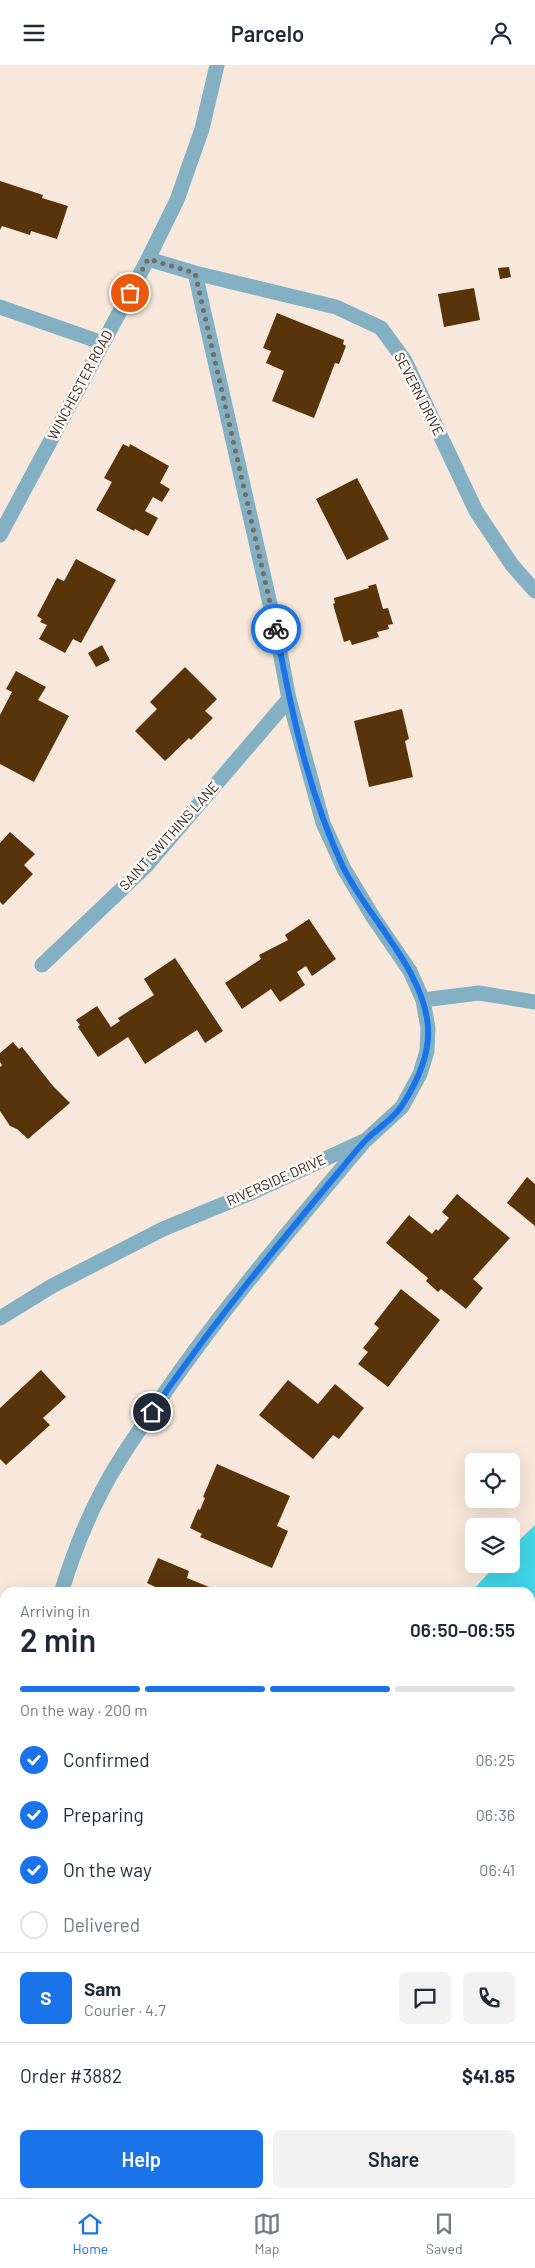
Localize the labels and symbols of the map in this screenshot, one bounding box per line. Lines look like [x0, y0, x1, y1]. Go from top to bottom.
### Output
pin [109, 272, 151, 314]
street label: WINCHESTER ROAD [44, 327, 116, 442]
street label: SEVERN DRIVE [391, 349, 448, 438]
courier [251, 604, 301, 654]
street label: SAINT SWITHINS LANE [115, 778, 222, 894]
street label: RIVERSIDE DRIVE [224, 1150, 328, 1209]
pin [131, 1391, 173, 1433]

